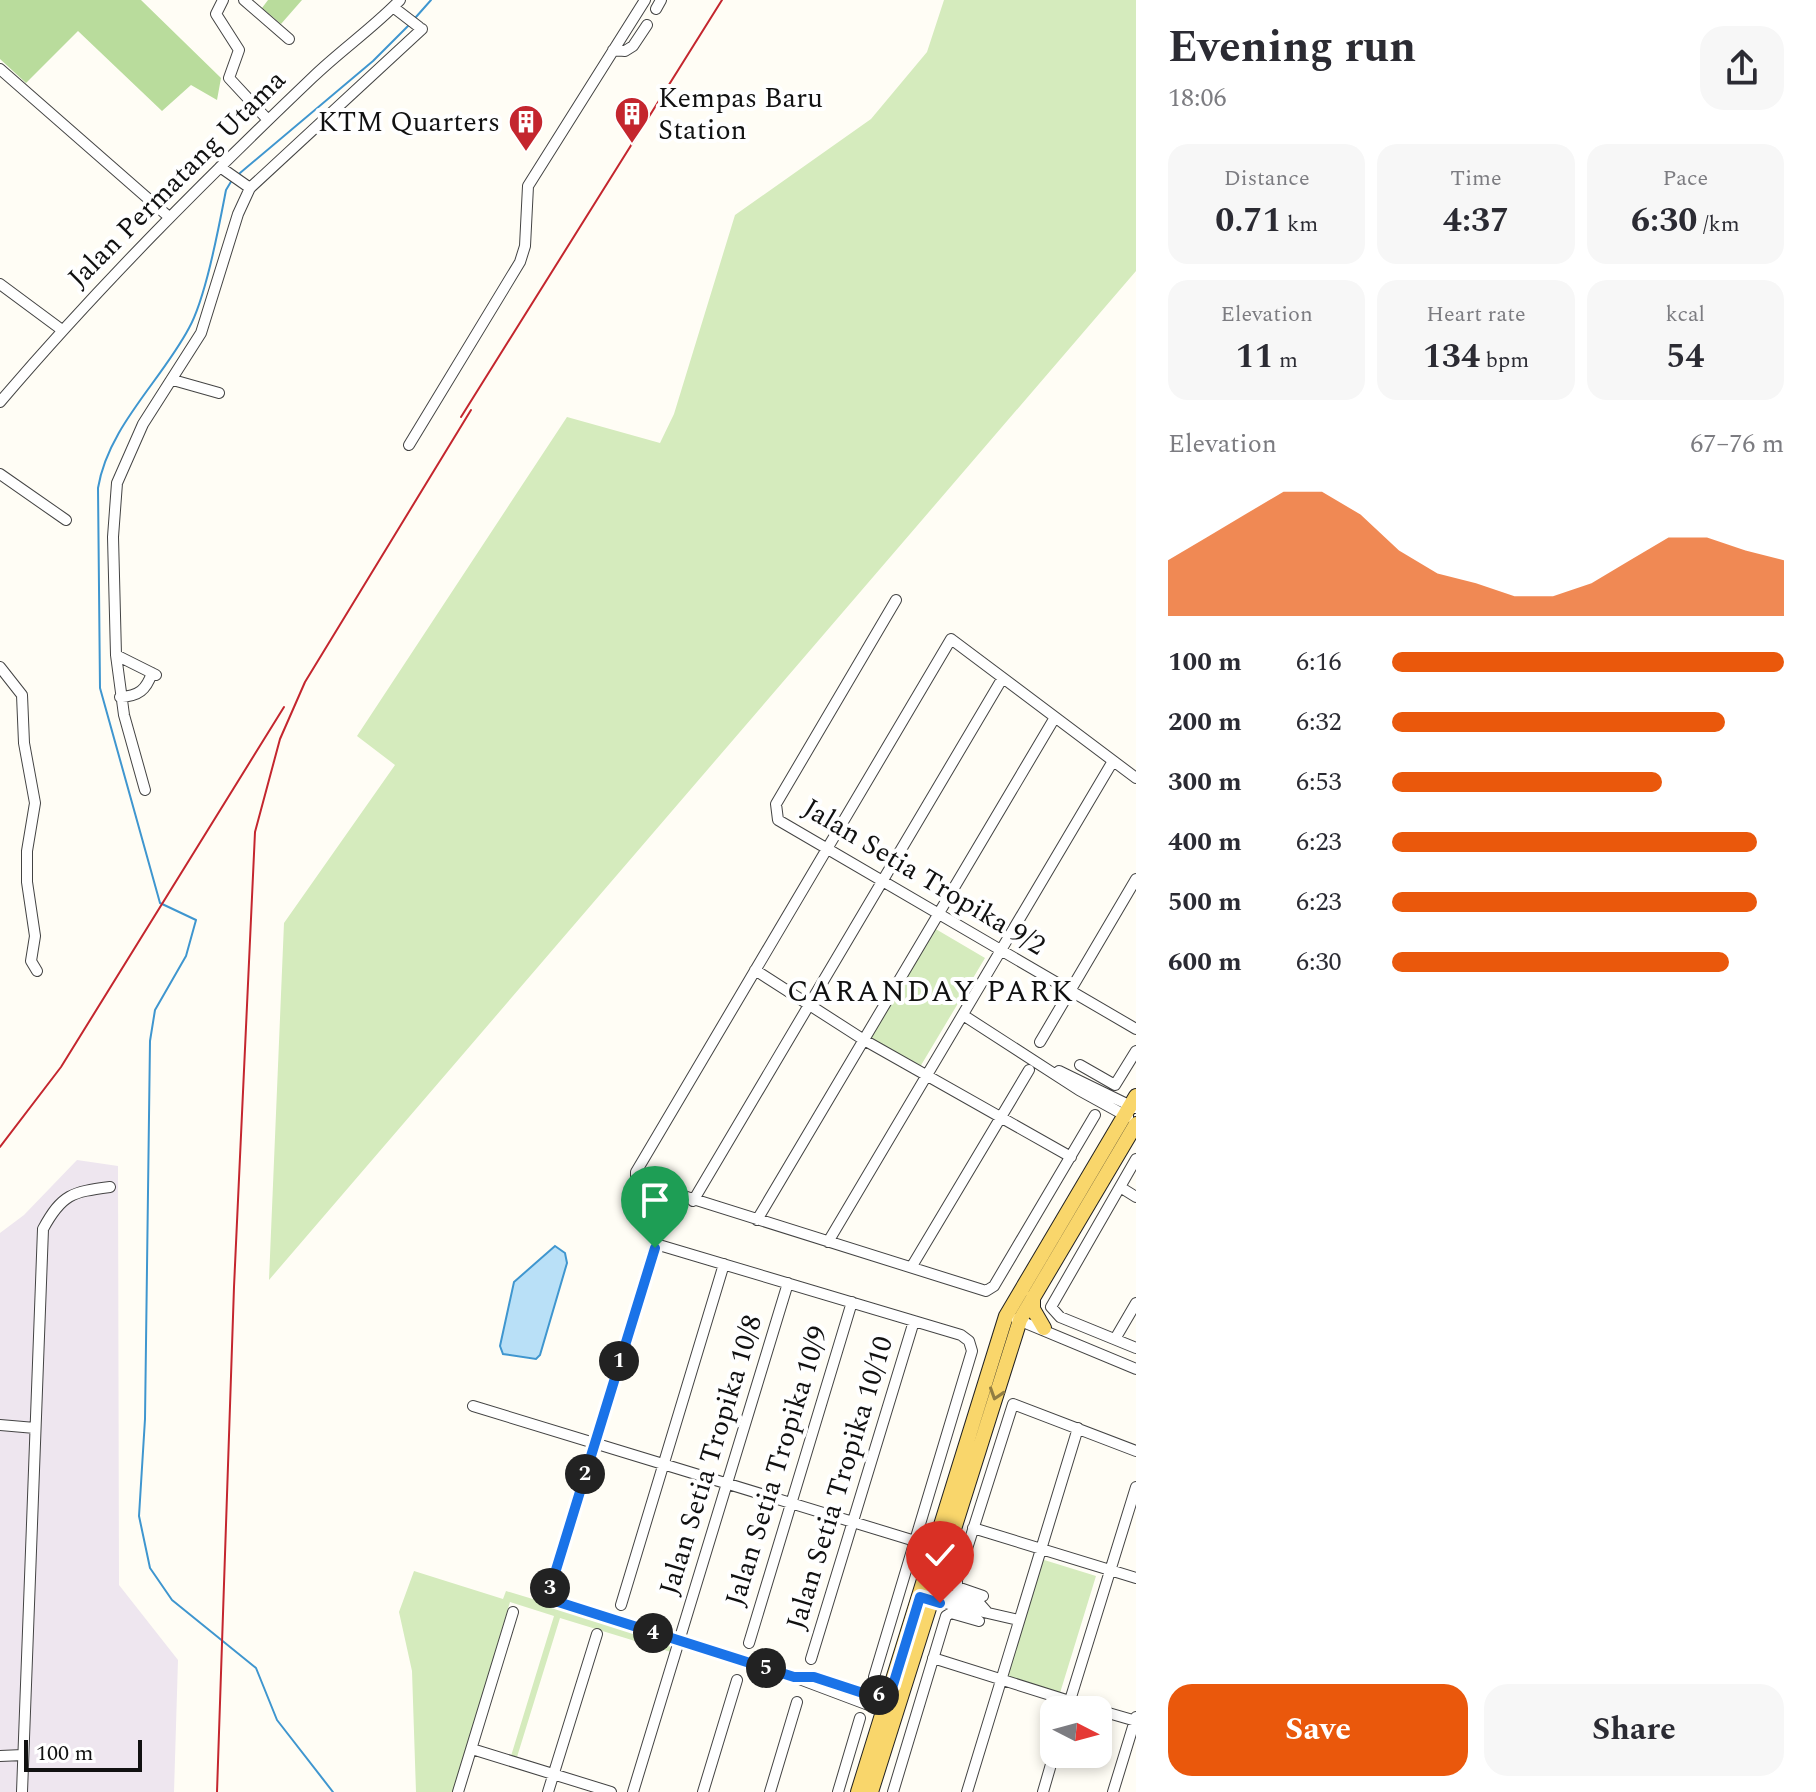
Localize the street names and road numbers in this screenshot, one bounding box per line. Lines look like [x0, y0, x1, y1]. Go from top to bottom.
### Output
street label: Jalan Permatang Utama [58, 60, 296, 298]
street label: Jalan Setia Tropika 9/2 [794, 787, 1054, 967]
street label: Jalan Setia Tropika 10/8 [648, 1310, 774, 1600]
street label: Jalan Setia Tropika 10/9 [714, 1321, 840, 1611]
street label: Jalan Setia Tropika 10/10 [775, 1331, 905, 1635]

